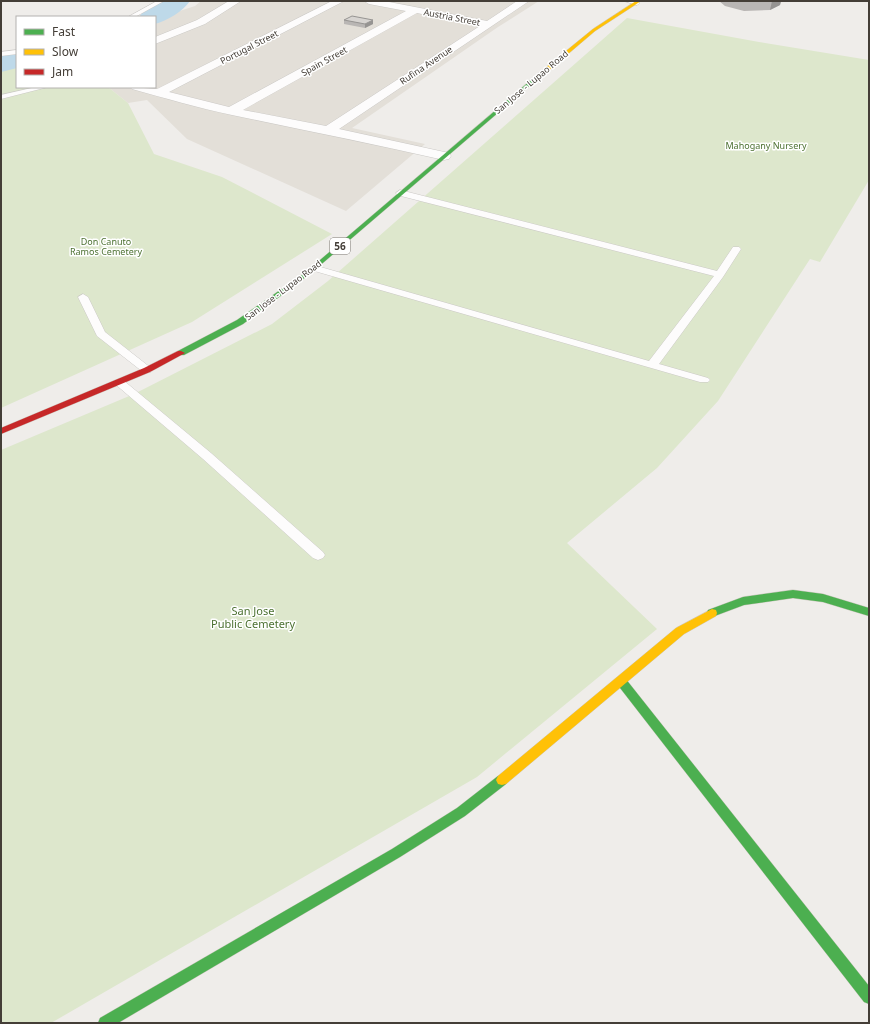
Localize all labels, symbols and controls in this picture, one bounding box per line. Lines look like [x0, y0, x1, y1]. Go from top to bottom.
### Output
street label: Austria Street [423, 5, 482, 29]
legend [16, 16, 156, 88]
text: Fast [52, 23, 76, 40]
street label: Portugal Street [218, 26, 281, 67]
text: Slow [52, 43, 79, 60]
street label: Spain Street [299, 43, 350, 79]
street label: Rufina Avenue [397, 43, 455, 87]
street label: San Jose - Lupao Road [491, 47, 571, 117]
text: Jam [51, 63, 73, 80]
park label: Mahogany Nursery [725, 139, 807, 152]
park label: Don Canuto Ramos Cemetery [70, 235, 142, 258]
road number: 56 [330, 238, 350, 254]
street label: San Jose - Lupao Road [242, 257, 324, 323]
park label: San Jose Public Cemetery [211, 603, 295, 631]

